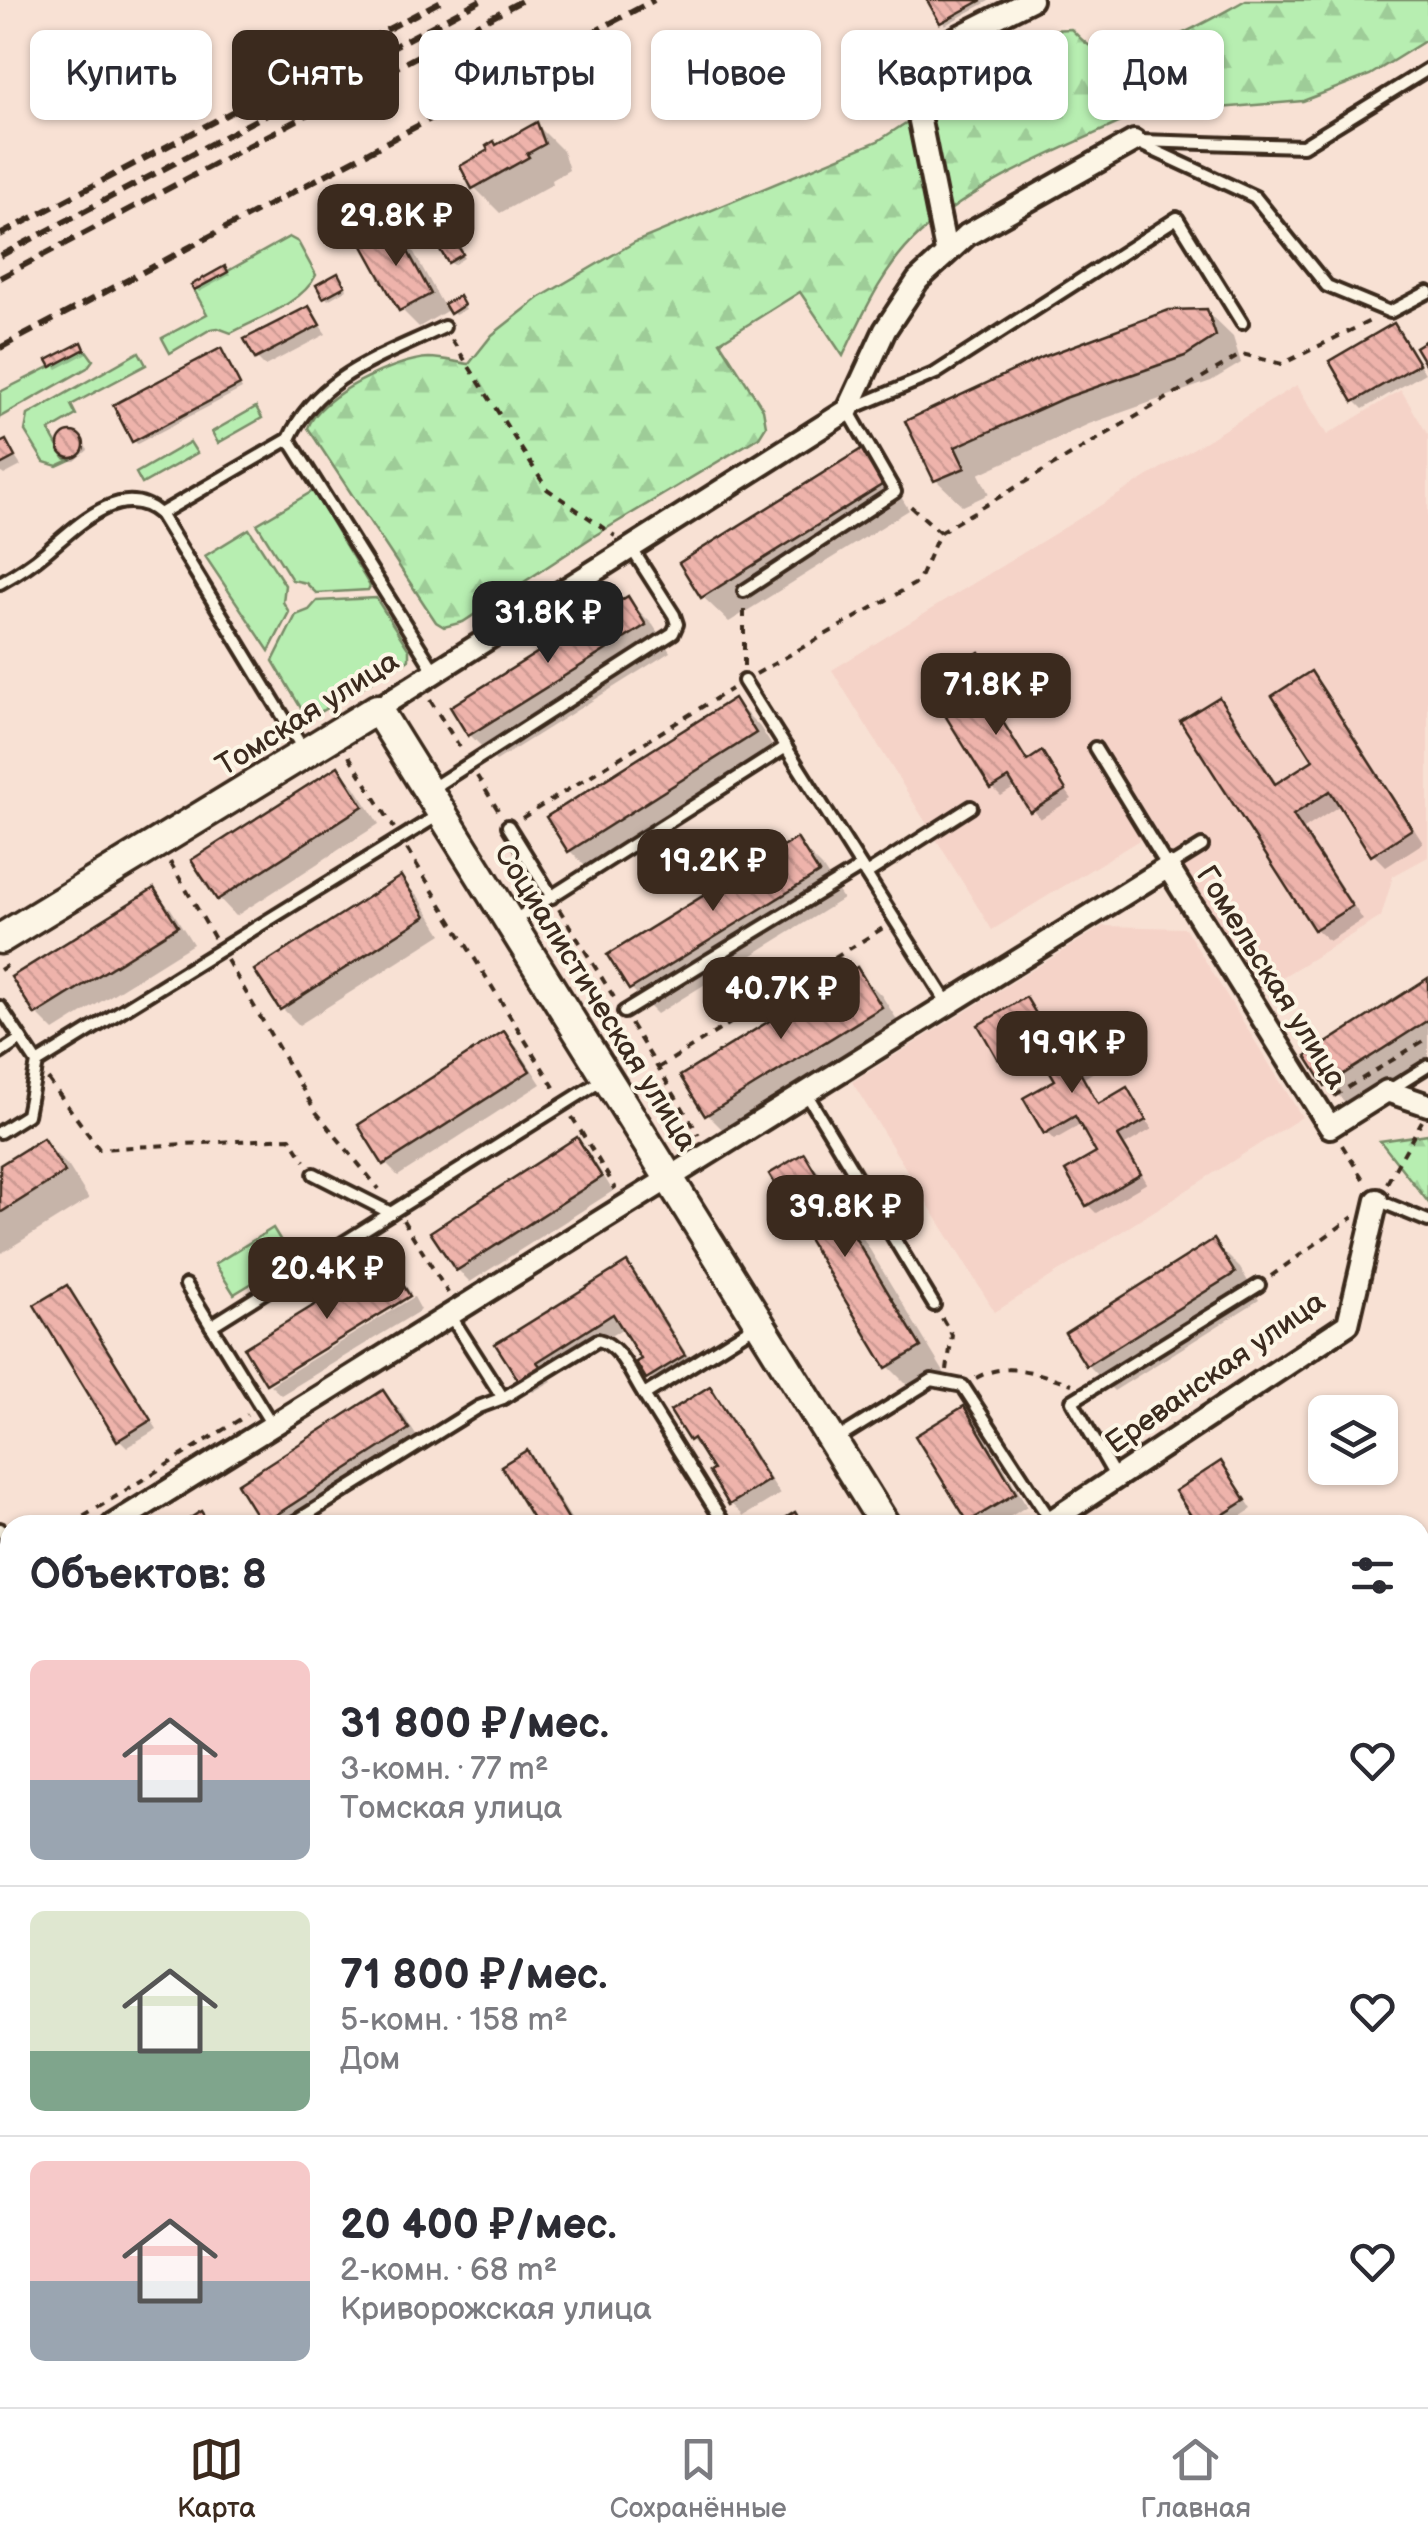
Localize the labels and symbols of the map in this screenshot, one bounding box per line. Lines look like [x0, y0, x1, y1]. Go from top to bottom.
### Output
pin: 29.8K ₽ [304, 184, 488, 269]
pin: 31.8K ₽ [456, 581, 640, 666]
street label: Томская улица [210, 643, 406, 784]
pin: 71.8K ₽ [904, 653, 1088, 738]
pin: 19.2K ₽ [621, 829, 805, 914]
street label: Социалистическая улица [486, 837, 705, 1158]
street label: Гомельская улица [1188, 859, 1354, 1096]
pin: 40.7K ₽ [689, 957, 873, 1042]
pin: 19.9K ₽ [980, 1011, 1164, 1096]
pin: 39.8K ₽ [753, 1175, 937, 1260]
pin: 20.4K ₽ [235, 1237, 419, 1322]
street label: Ереванская улица [1099, 1284, 1332, 1462]

